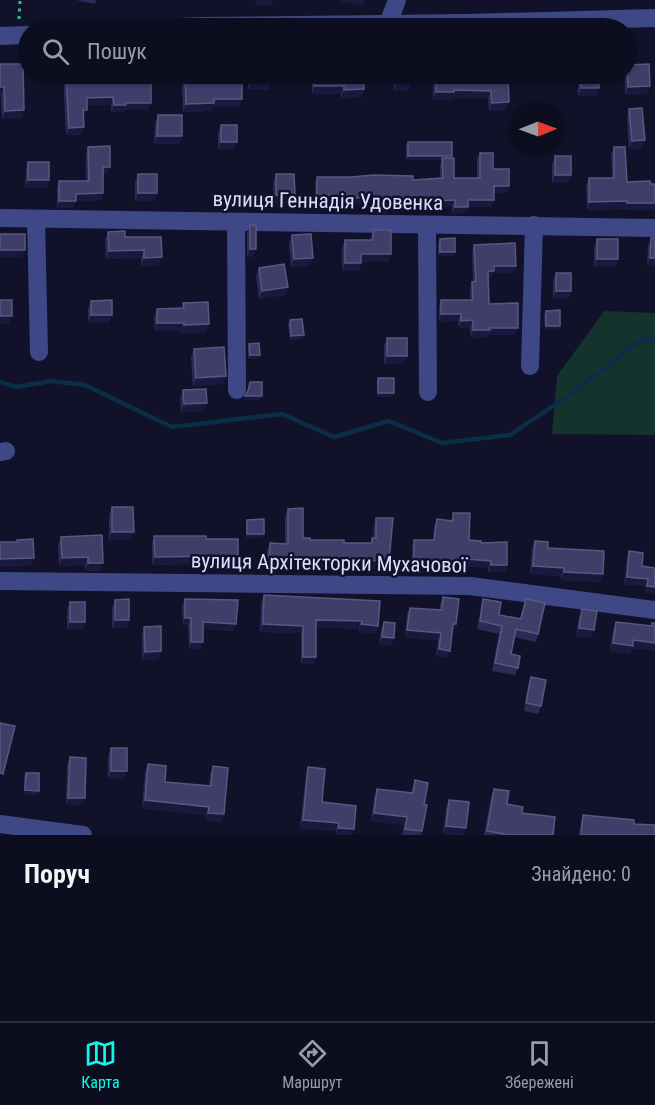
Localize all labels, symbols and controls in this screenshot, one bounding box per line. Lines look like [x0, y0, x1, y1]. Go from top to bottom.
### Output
search box [18, 18, 637, 84]
icon: search [39, 35, 72, 68]
text: Пошук [87, 39, 147, 64]
north arrow [511, 102, 565, 156]
street label: вулиця Геннадія Удовенка [212, 187, 444, 215]
street label: вулиця Архітекторки Мухачової [191, 549, 468, 577]
text: Поруч [24, 859, 90, 889]
text: Знайдено: 0 [531, 862, 631, 886]
tab: Карта [81, 1037, 120, 1092]
tab: Маршрут [282, 1037, 342, 1092]
tab: Збережені [505, 1037, 574, 1092]

